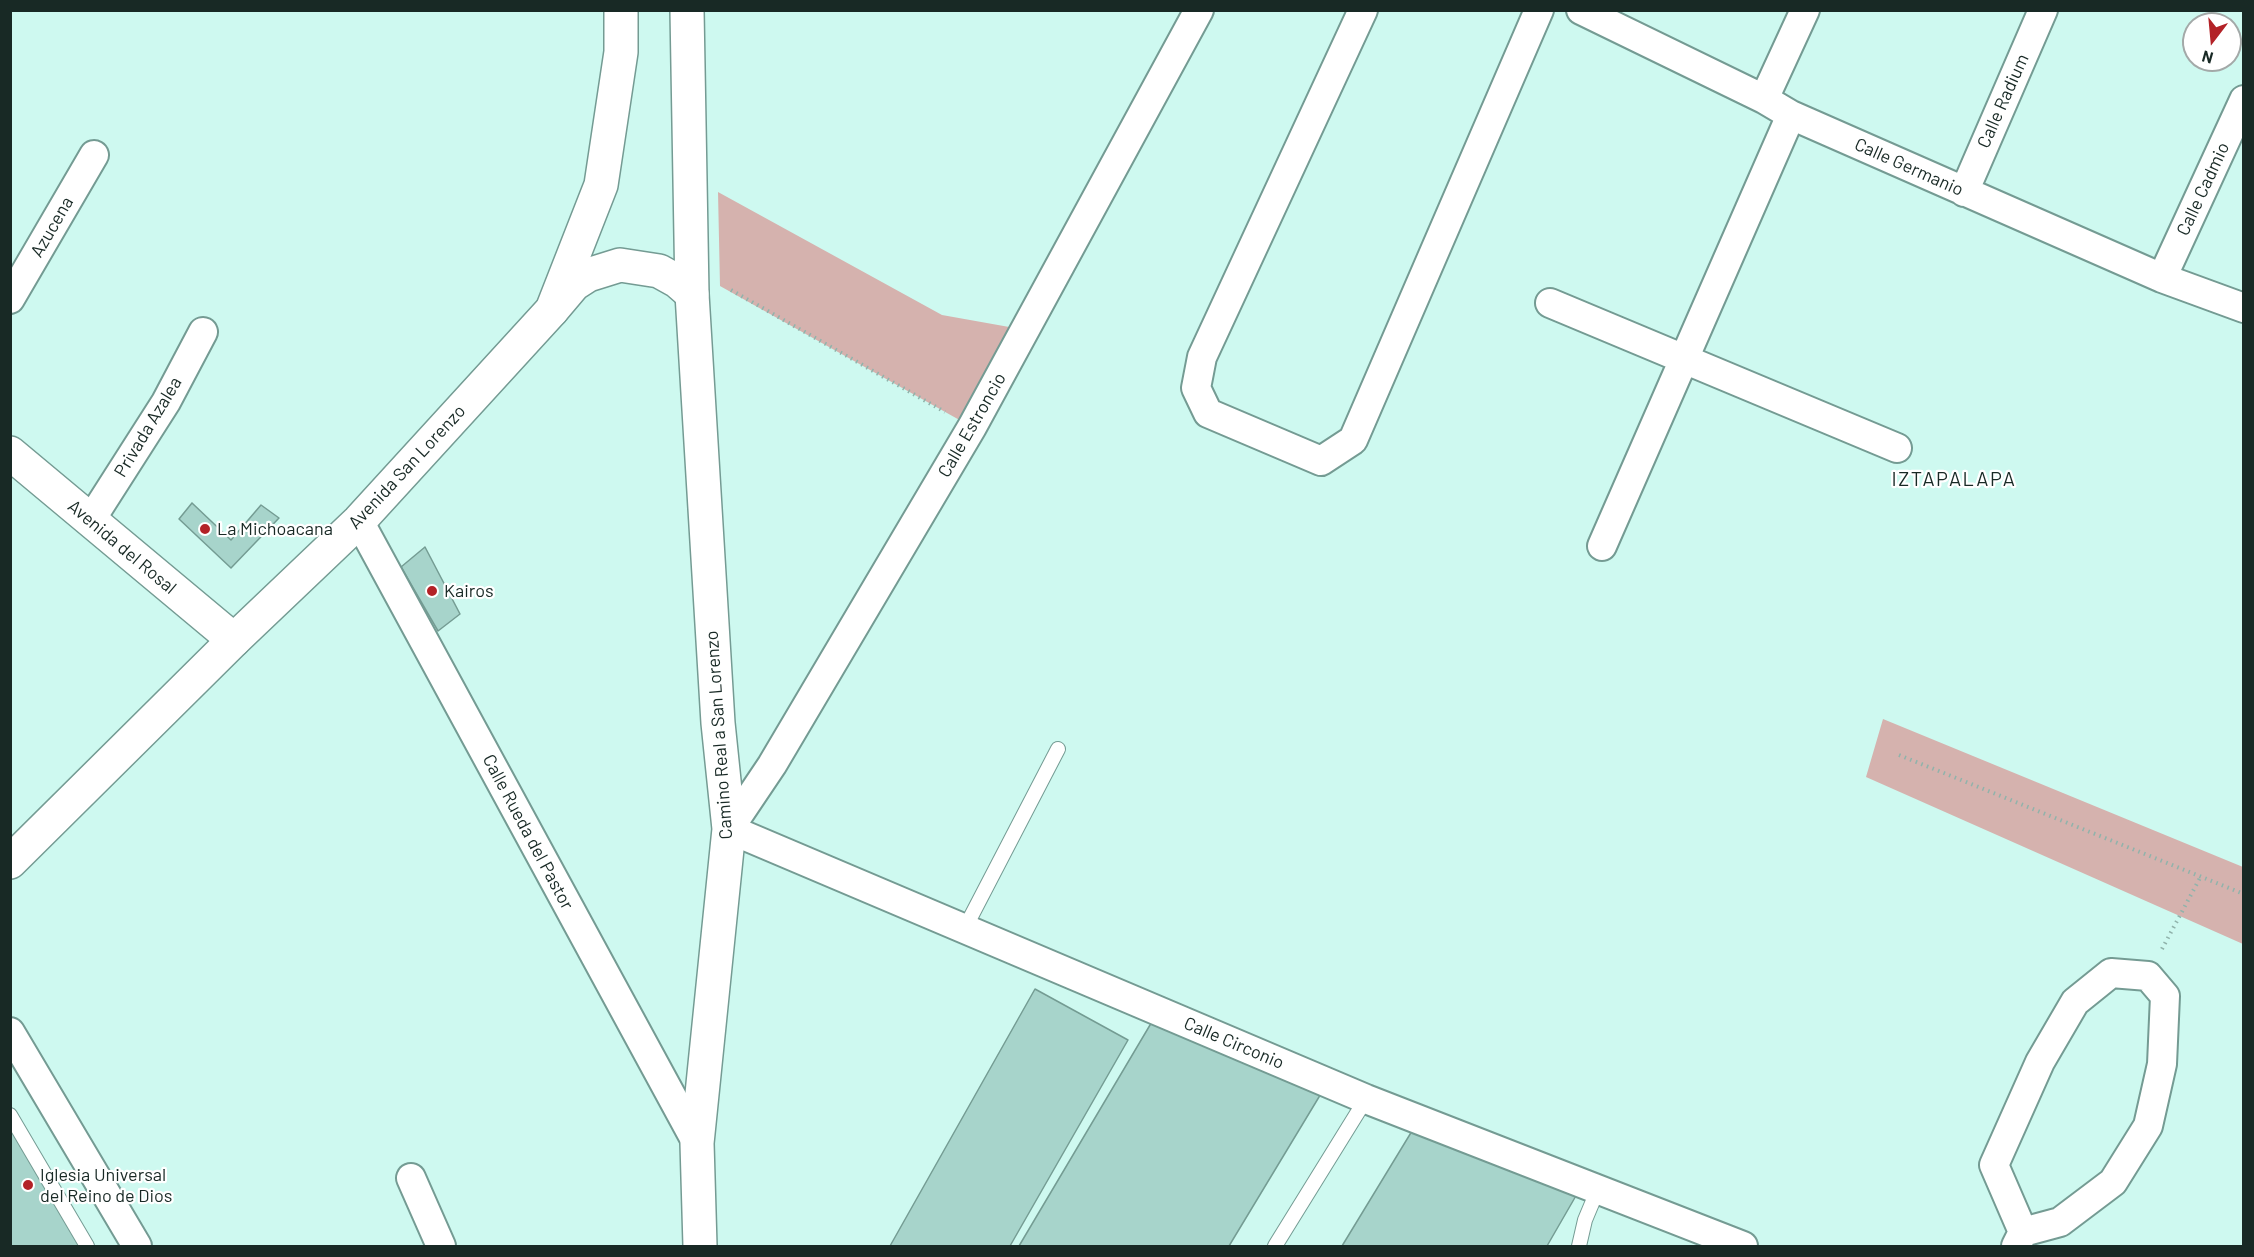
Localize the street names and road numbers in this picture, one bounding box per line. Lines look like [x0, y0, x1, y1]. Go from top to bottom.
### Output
street label: Calle Radium [1973, 51, 2033, 151]
street label: Calle Germanio [1851, 133, 1967, 201]
street label: Calle Cadmio [2172, 139, 2234, 239]
street label: Azucena [26, 193, 78, 261]
street label: Calle Estroncio [933, 369, 1011, 481]
street label: Privada Azalea [110, 373, 186, 481]
street label: Avenida San Lorenzo [344, 400, 470, 534]
street label: Avenida del Rosal [63, 495, 181, 599]
street label: Camino Real a San Lorenzo [701, 630, 737, 840]
street label: Calle Rueda del Pastor [478, 751, 578, 913]
street label: Calle Circonio [1181, 1012, 1287, 1074]

